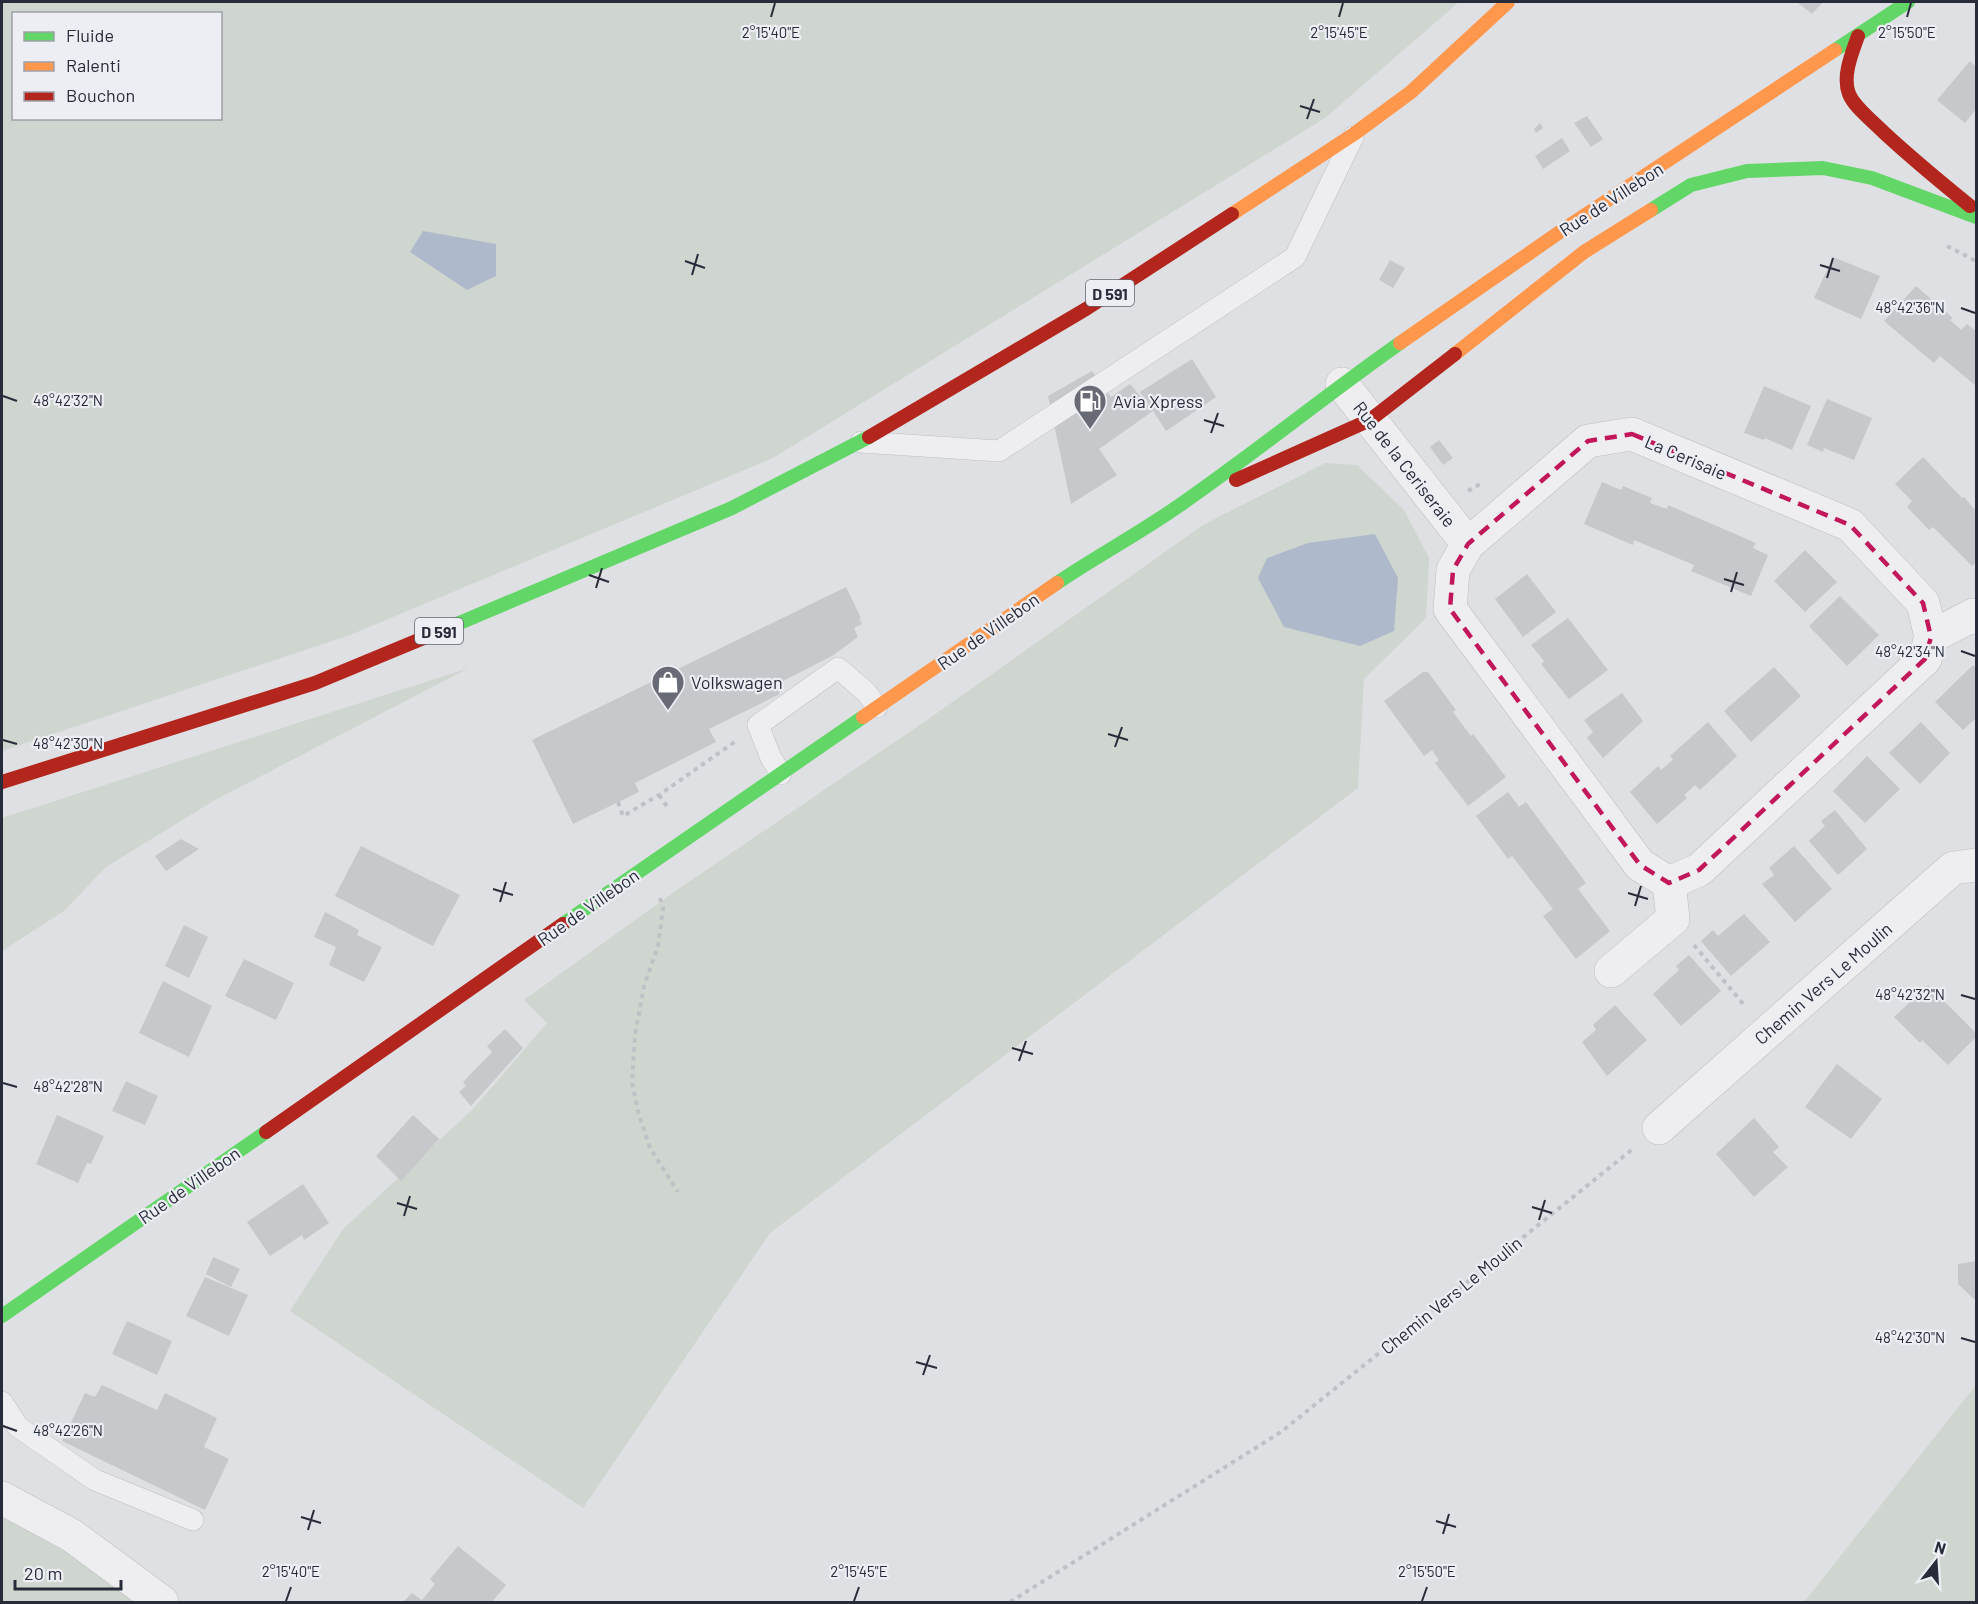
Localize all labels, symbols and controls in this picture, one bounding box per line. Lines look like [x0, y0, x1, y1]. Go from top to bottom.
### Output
legend [12, 12, 222, 120]
text: 2°15'40"E [742, 23, 800, 41]
text: 2°15'45"E [1310, 23, 1368, 41]
text: 2°15'50"E [1878, 23, 1936, 41]
text: Fluide [66, 24, 114, 46]
text: Ralenti [66, 54, 121, 76]
text: Bouchon [66, 84, 135, 106]
street label: Rue de Villebon [1555, 157, 1667, 241]
road number: D 591 [1086, 280, 1134, 306]
text: 48°42'36"N [1875, 298, 1945, 316]
fuel station icon: Avia Xpress [1072, 383, 1108, 430]
place label: Avia Xpress [1113, 390, 1203, 412]
text: 48°42'32"N [33, 391, 103, 409]
street label: Rue de la Ceriseraie [1349, 397, 1461, 531]
street label: La Cerisaie [1642, 430, 1730, 484]
street label: Rue de Villebon [933, 588, 1043, 674]
road number: D 591 [415, 618, 463, 644]
text: 48°42'34"N [1875, 642, 1945, 660]
shop icon: Volkswagen [650, 664, 686, 711]
place label: Volkswagen [691, 671, 783, 693]
text: 48°42'30"N [33, 734, 103, 752]
street label: Rue de Villebon [533, 864, 643, 950]
street label: Chemin Vers Le Moulin [1750, 917, 1896, 1049]
text: 48°42'32"N [1875, 985, 1945, 1003]
text: 48°42'28"N [33, 1077, 103, 1095]
street label: Rue de Villebon [134, 1142, 244, 1228]
street label: Chemin Vers Le Moulin [1376, 1231, 1526, 1359]
text: 48°42'30"N [1875, 1328, 1945, 1346]
text: 48°42'26"N [33, 1421, 103, 1439]
north arrow [1906, 1532, 1966, 1592]
text: N [1933, 1537, 1948, 1558]
scale bar [15, 1553, 122, 1591]
text: 20 m [24, 1562, 62, 1584]
text: 2°15'40"E [262, 1562, 320, 1580]
text: 2°15'45"E [830, 1562, 888, 1580]
text: 2°15'50"E [1398, 1562, 1456, 1580]

